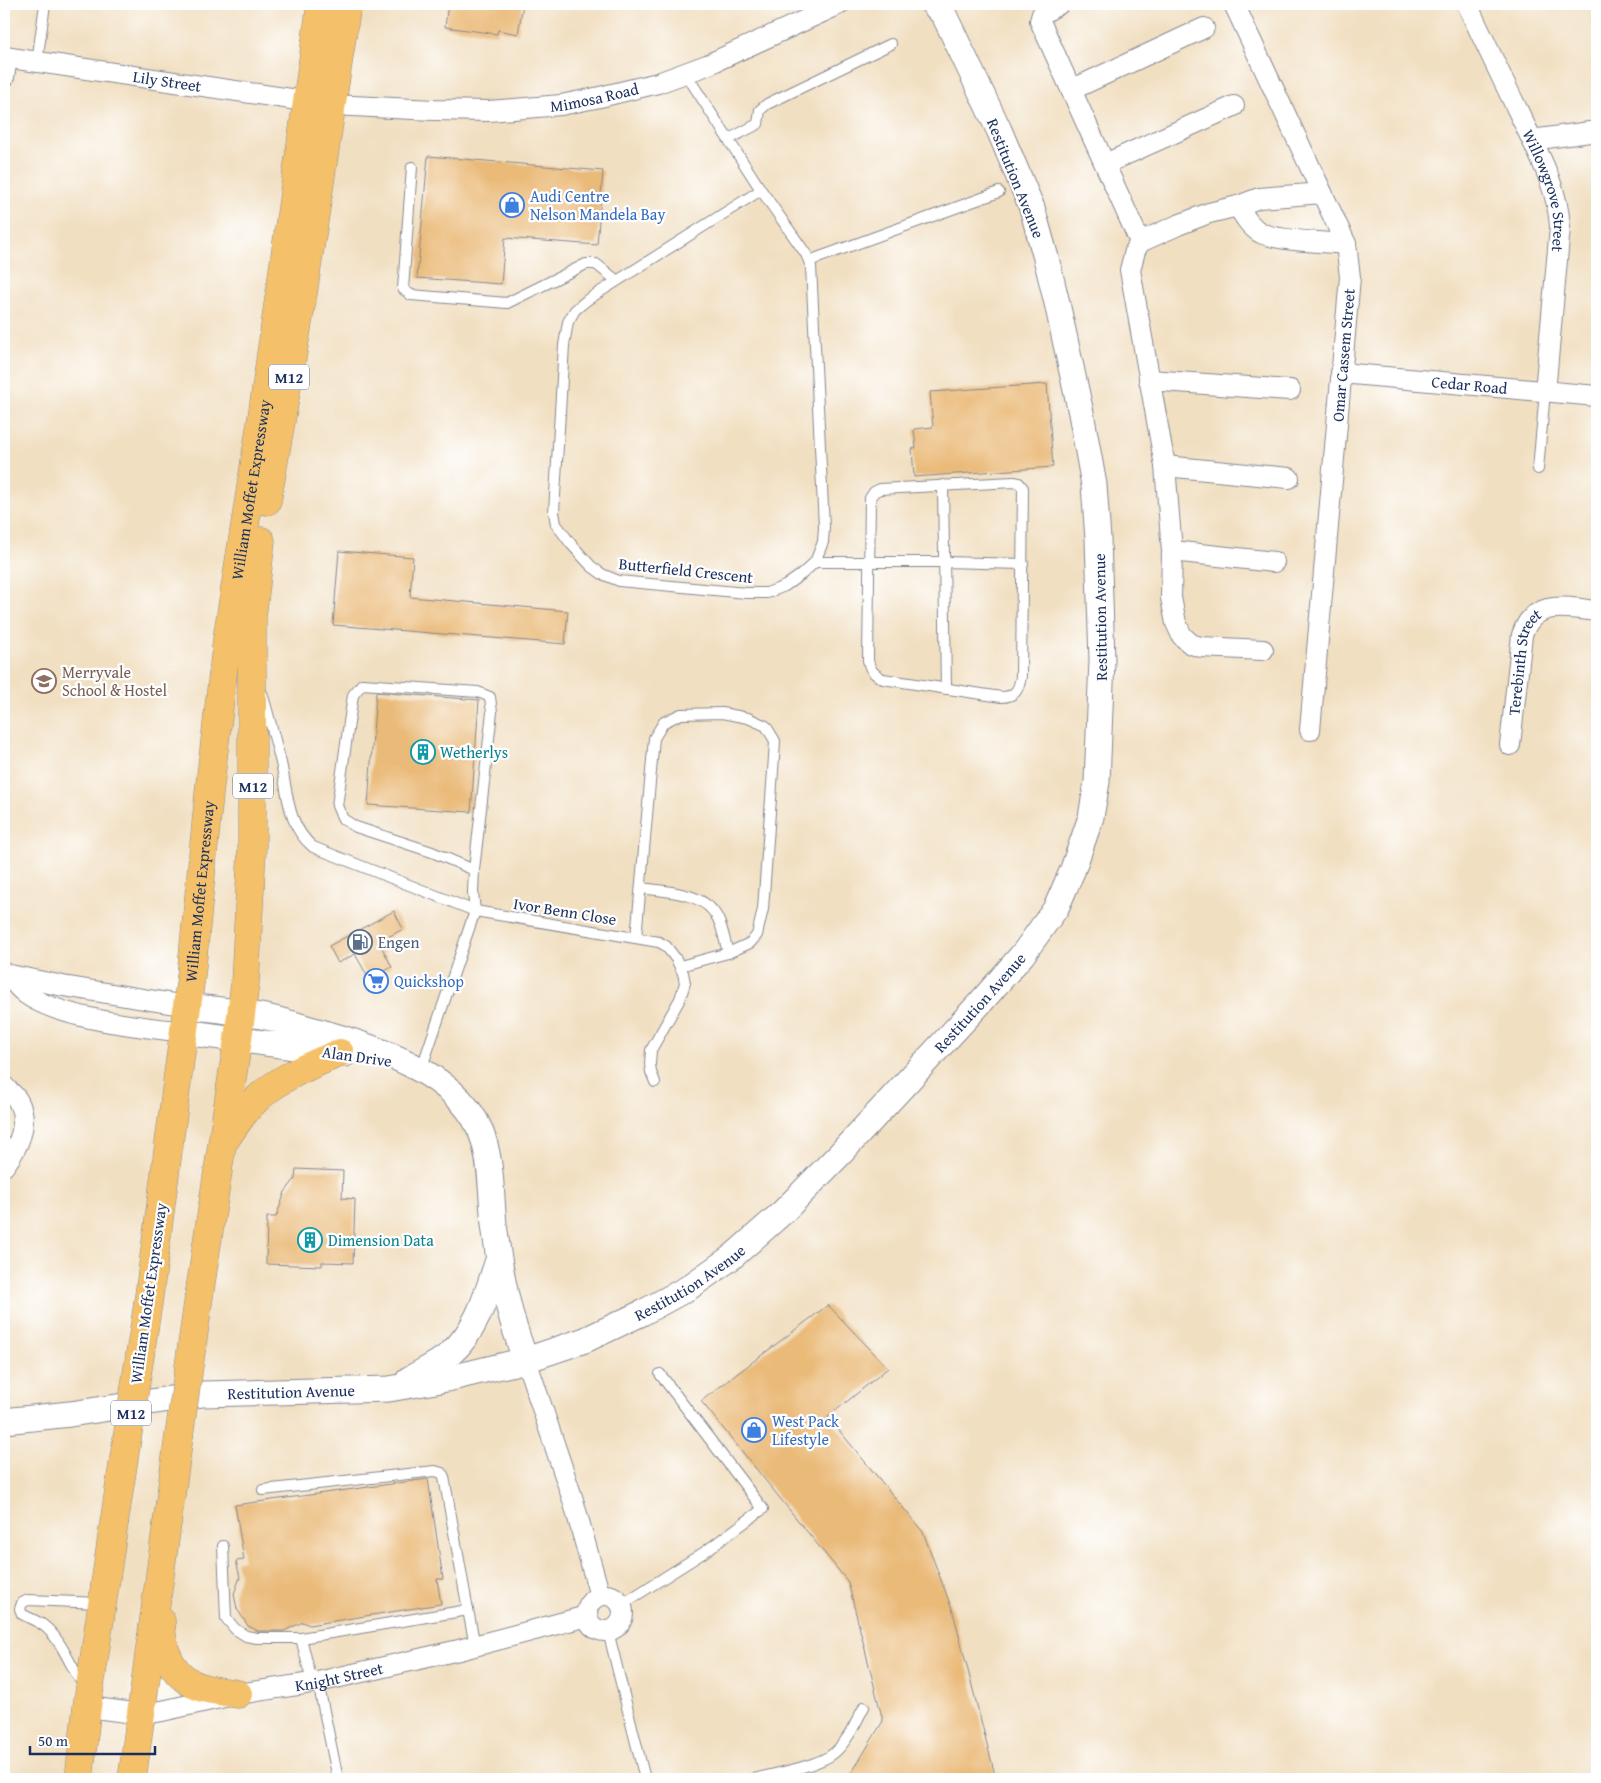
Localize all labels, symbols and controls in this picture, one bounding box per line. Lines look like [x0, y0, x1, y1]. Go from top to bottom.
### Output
street label: Lily Street [131, 64, 203, 98]
street label: Mimosa Road [549, 76, 641, 118]
street label: Restitution Avenue [981, 114, 1051, 242]
street label: Willowgrove Street [1517, 125, 1572, 253]
place label: Audi Centre Nelson Mandela Bay [530, 184, 665, 226]
shop icon: Audi Centre Nelson Mandela Bay [499, 192, 525, 218]
street label: Omar Cassem Street [1325, 287, 1361, 423]
road number: M12 [269, 364, 309, 390]
street label: Cedar Road [1431, 369, 1509, 400]
street label: William Moffet Expressway [225, 398, 276, 581]
street label: Butterfield Crescent [618, 551, 755, 589]
street label: Restitution Avenue [1087, 553, 1113, 681]
street label: Terebinth Street [1501, 602, 1546, 717]
place label: Merryvale School & Hostel [62, 660, 168, 702]
school or university icon: Merryvale School & Hostel [31, 668, 57, 694]
building icon: Wetherlys [410, 739, 436, 765]
place label: Wetherlys [440, 740, 508, 764]
road number: M12 [233, 774, 273, 798]
street label: William Moffet Expressway [178, 799, 220, 983]
street label: Ivor Benn Close [512, 891, 618, 931]
fuel station icon: Engen [347, 929, 373, 955]
place label: Engen [378, 930, 420, 954]
street label: Restitution Avenue [928, 947, 1031, 1058]
supermarket icon: Quickshop [363, 968, 389, 994]
place label: Quickshop [394, 969, 464, 993]
street label: Alan Drive [321, 1039, 393, 1073]
street label: William Moffet Expressway [123, 1201, 173, 1385]
building icon: Dimension Data [297, 1227, 323, 1253]
place label: Dimension Data [328, 1228, 434, 1252]
street label: Restitution Avenue [630, 1239, 751, 1327]
street label: Restitution Avenue [227, 1378, 355, 1405]
road number: M12 [111, 1400, 151, 1426]
place label: West Pack Lifestyle [772, 1409, 840, 1451]
shop icon: West Pack Lifestyle [741, 1417, 767, 1443]
street label: Knight Street [293, 1656, 386, 1697]
scale bar [30, 1723, 155, 1755]
text: 50 m [38, 1730, 69, 1751]

